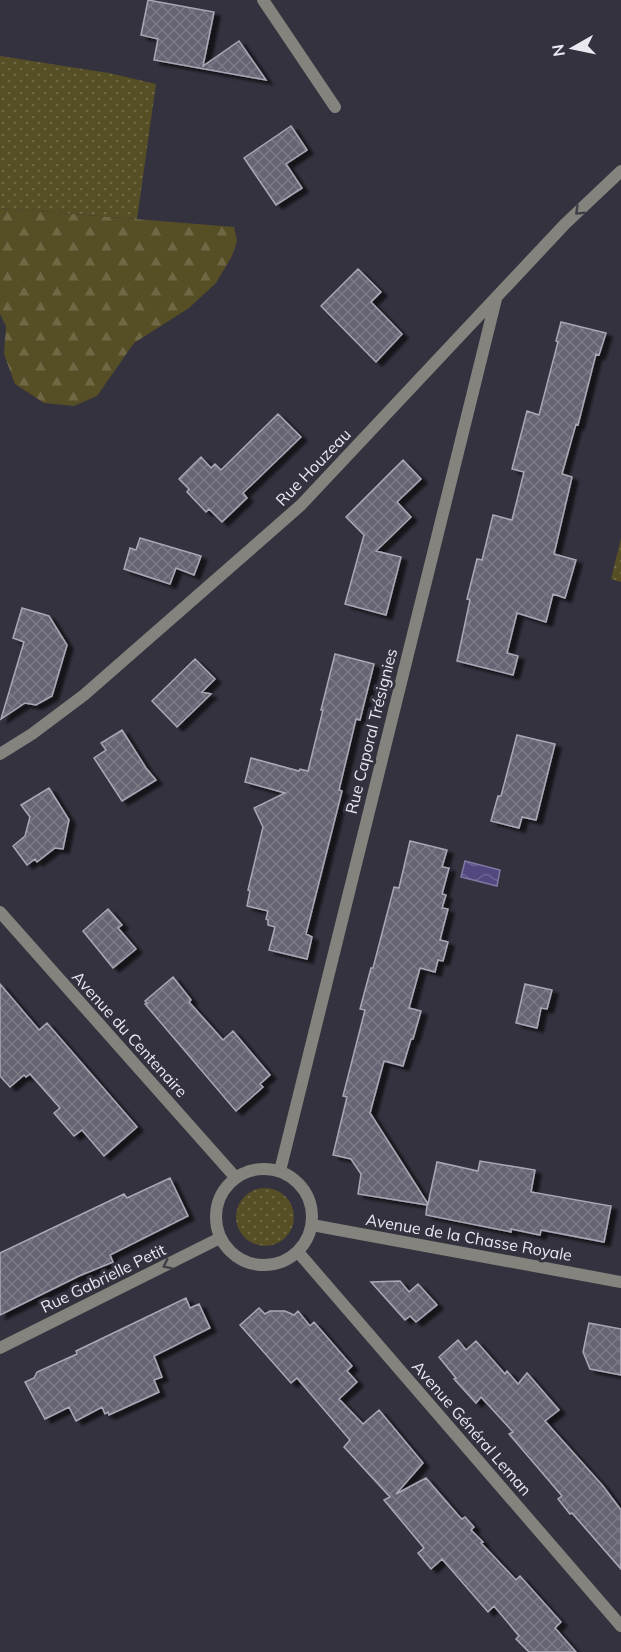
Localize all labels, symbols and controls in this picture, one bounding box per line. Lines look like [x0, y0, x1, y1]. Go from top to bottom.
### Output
north arrow [543, 18, 603, 78]
text: N [547, 43, 569, 58]
one-way arrow [575, 204, 585, 215]
street label: Rue Houzeau [271, 424, 355, 510]
street label: Rue Caporal Trésignies [341, 646, 401, 816]
street label: Avenue du Centenaire [68, 967, 192, 1101]
street label: Avenue de la Chasse Royale [364, 1209, 574, 1265]
street label: Rue Gabrielle Petit [37, 1239, 169, 1317]
one-way arrow [163, 1257, 174, 1269]
street label: Avenue Général Leman [408, 1357, 536, 1499]

